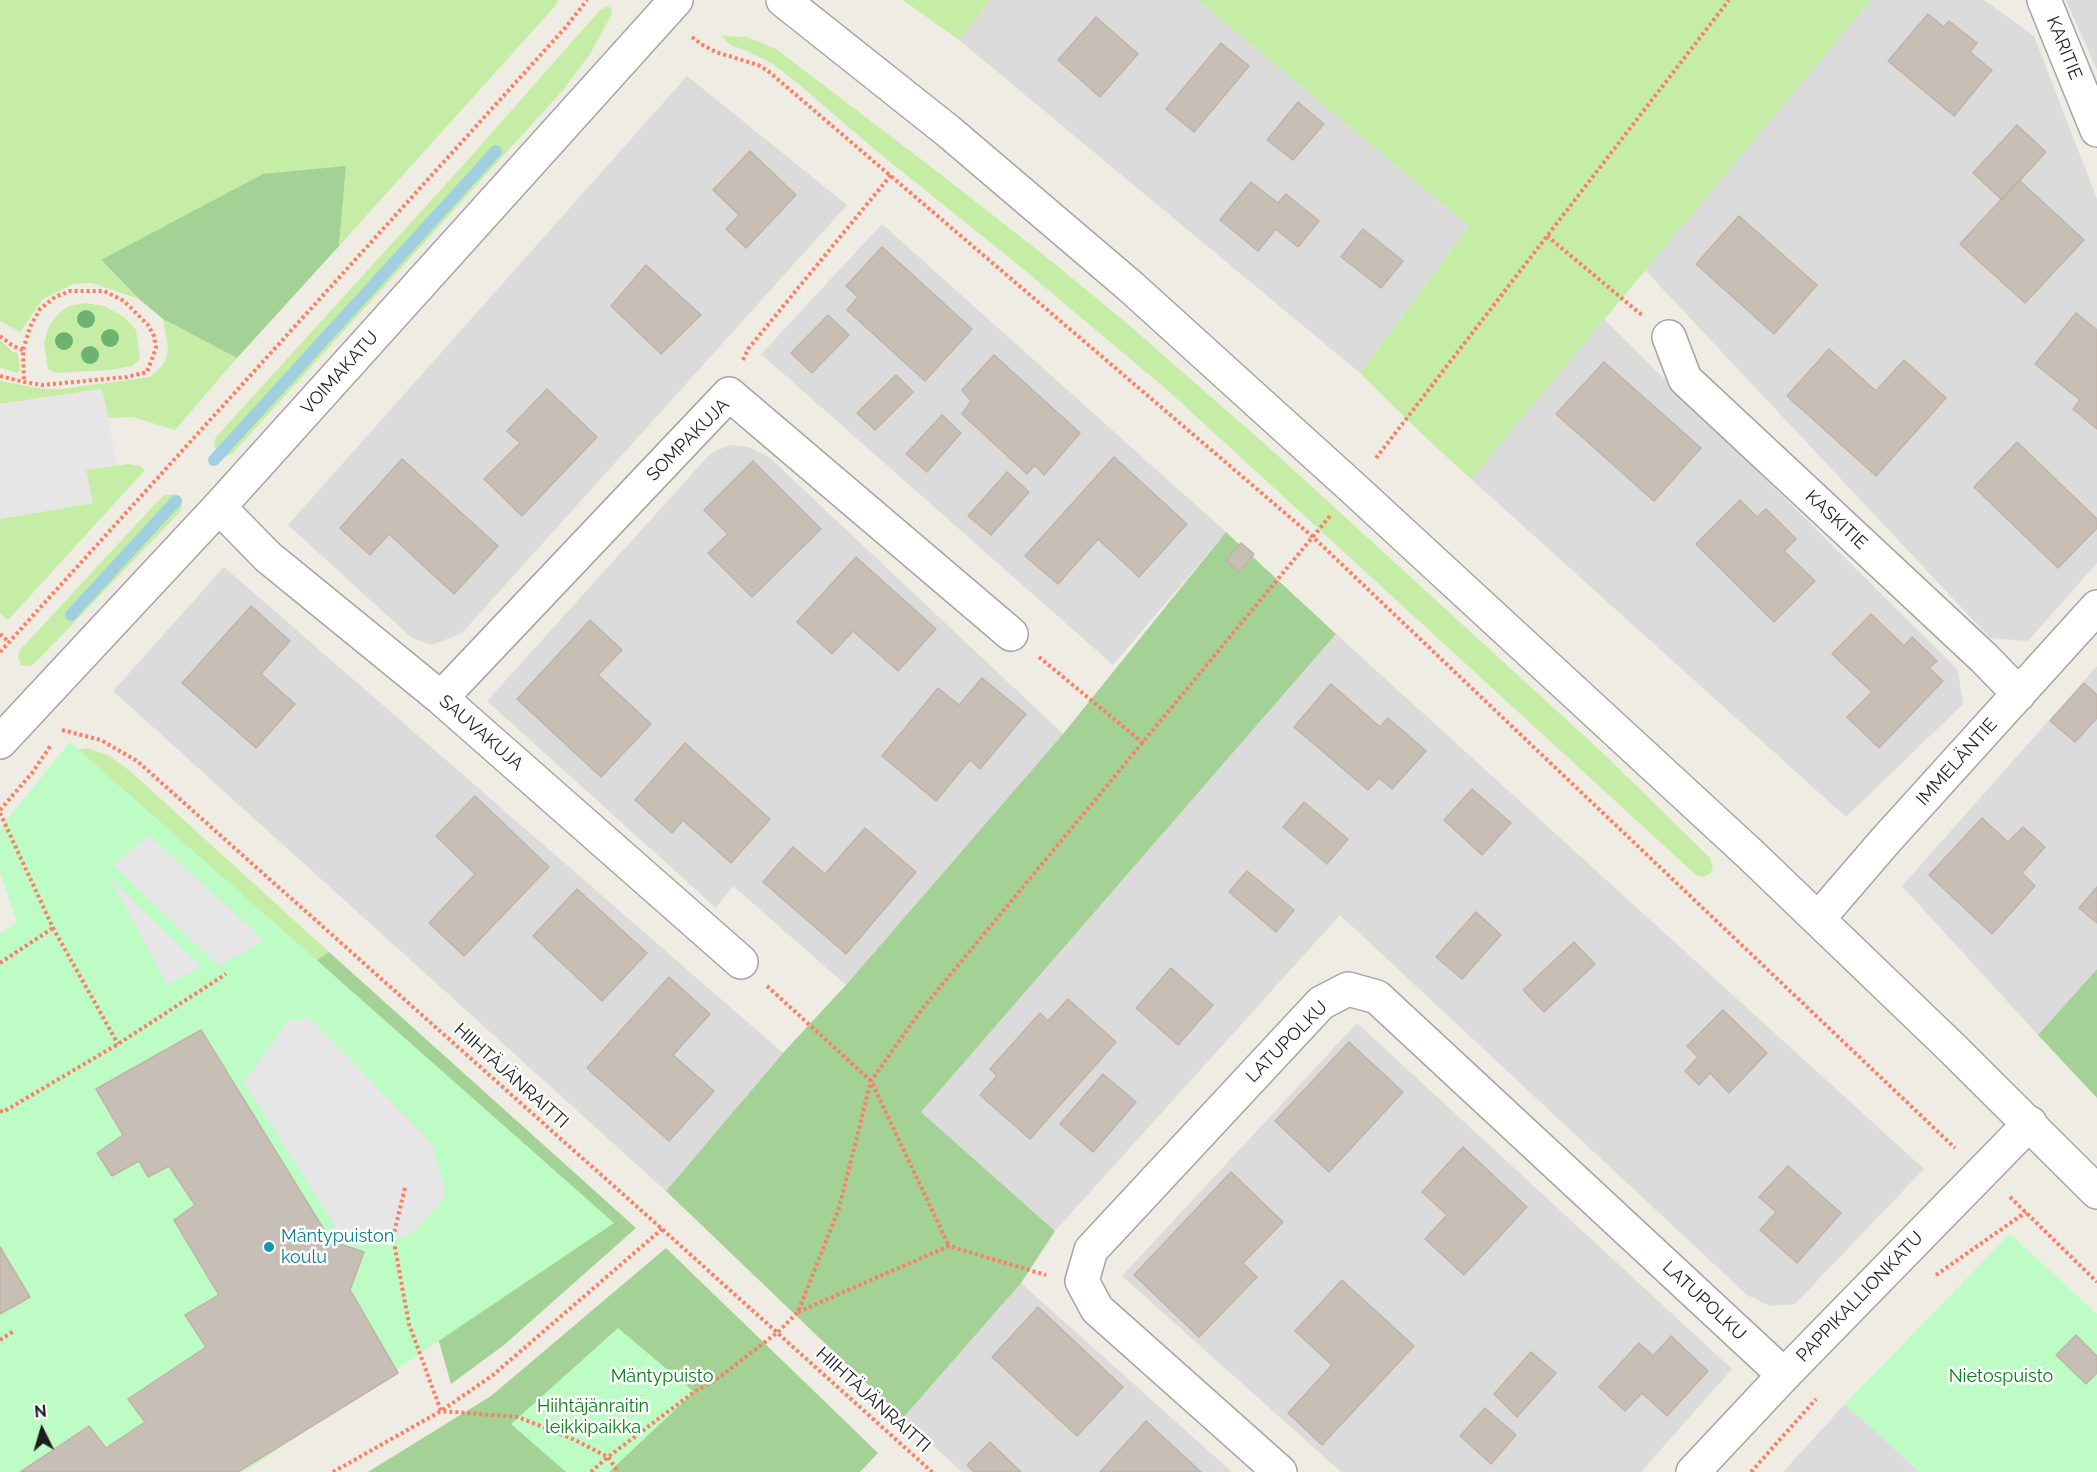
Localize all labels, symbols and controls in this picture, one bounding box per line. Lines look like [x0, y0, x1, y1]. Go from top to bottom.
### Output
street label: KARITIE [2042, 13, 2086, 83]
street label: VOIMAKATU [297, 327, 383, 419]
street label: SOMPAKUJA [642, 394, 734, 486]
street label: KASKITIE [1801, 486, 1871, 554]
street label: SAUVAKUJA [434, 691, 528, 775]
street label: IMMELÄNTIE [1912, 714, 2002, 810]
street label: LATUPOLKU [1242, 997, 1332, 1087]
street label: HIIHTÄJÄNRAITTI [449, 1019, 573, 1133]
place label: Mäntypuiston koulu [281, 1226, 394, 1268]
street label: PAPPIKALLIONKATU [1792, 1227, 1928, 1367]
marker: Mäntypuiston koulu [262, 1240, 276, 1254]
street label: LATUPOLKU [1658, 1257, 1750, 1345]
street label: HIIHTÄJÄNRAITTI [811, 1343, 935, 1457]
park label: Mäntypuisto [611, 1366, 713, 1388]
park label: Nietospuisto [1949, 1366, 2053, 1388]
park label: Hiihtäjänraitin leikkipaikka [537, 1396, 649, 1438]
north arrow [12, 1400, 72, 1460]
text: N [33, 1402, 47, 1422]

